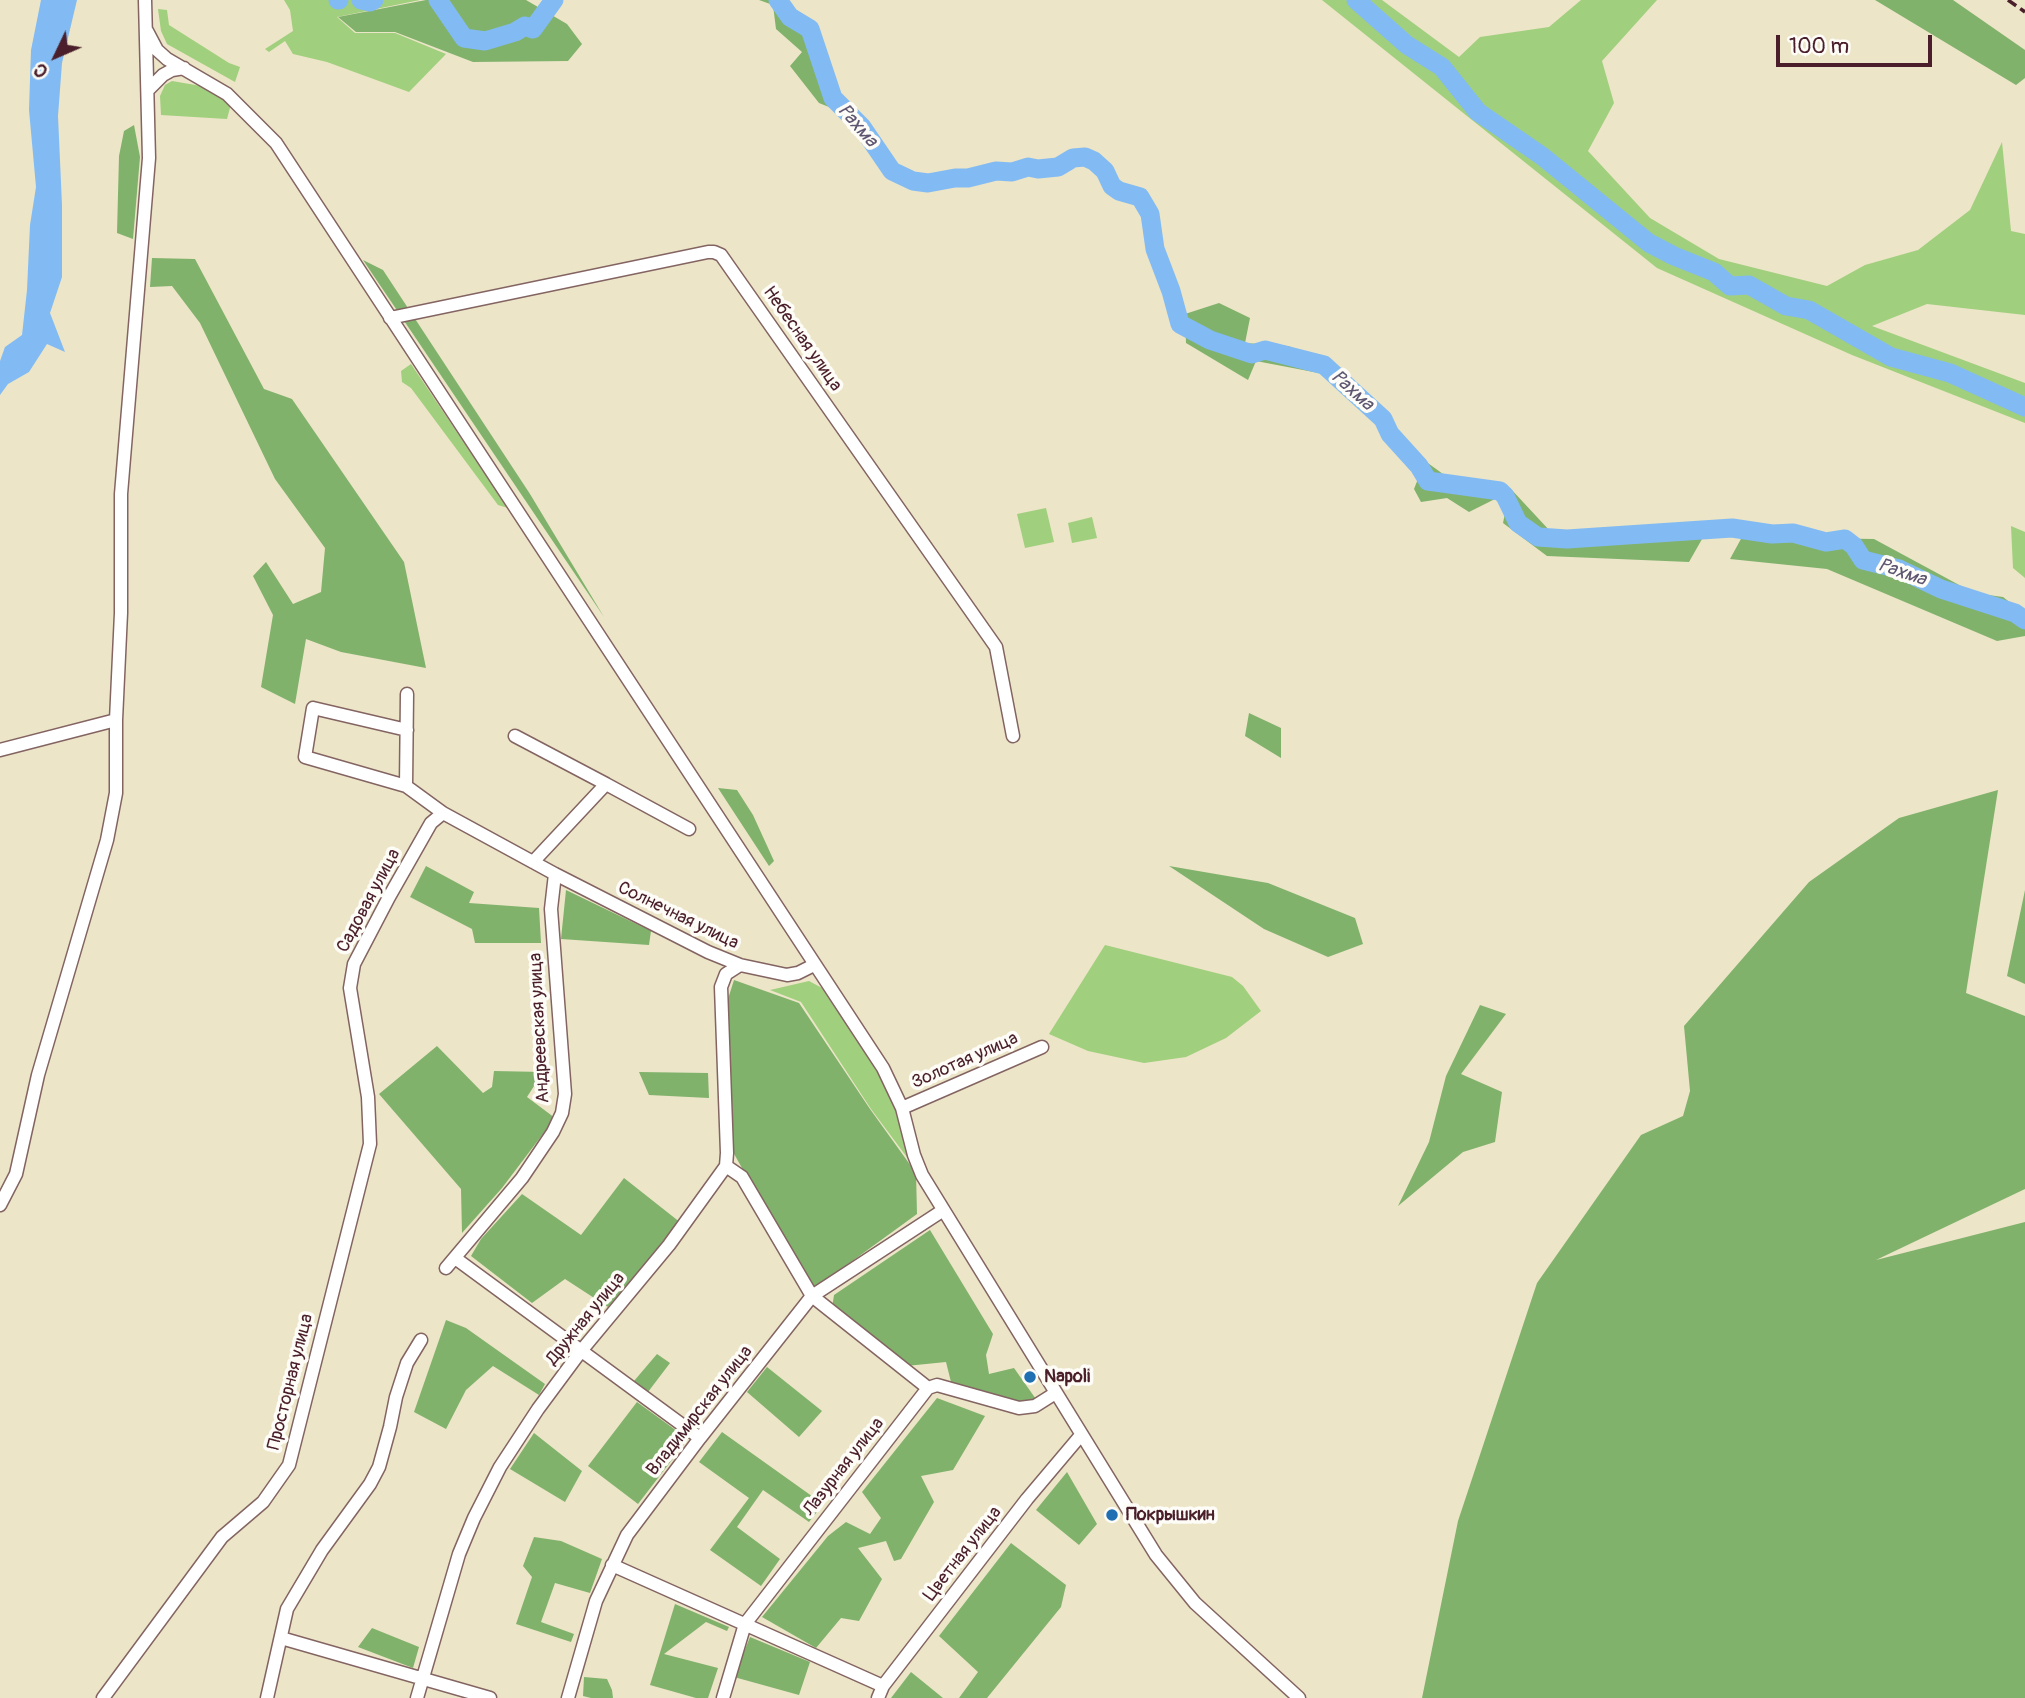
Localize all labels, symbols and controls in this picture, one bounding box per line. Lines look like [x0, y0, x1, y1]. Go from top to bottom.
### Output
north arrow [21, 21, 91, 91]
scale bar [1780, 21, 1936, 65]
text: 100 m [1789, 33, 1849, 60]
text: С [28, 58, 54, 83]
water label: Рахма [832, 100, 882, 152]
street label: Небесная улица [758, 282, 846, 396]
water label: Рахма [1326, 366, 1378, 416]
water label: Рахма [1875, 554, 1929, 592]
street label: Садовая улица [333, 845, 405, 957]
street label: Солнечная улица [614, 877, 742, 955]
street label: Андреевская улица [525, 952, 555, 1104]
street label: Золотая улица [908, 1028, 1022, 1094]
street label: Дружная улица [542, 1268, 630, 1370]
street label: Просторная улица [264, 1312, 318, 1452]
street label: Владимирская улица [642, 1342, 758, 1480]
place label: Napoli [1044, 1366, 1090, 1388]
marker: Napoli [1022, 1369, 1038, 1385]
street label: Лазурная улица [799, 1414, 889, 1520]
street label: Цветная улица [919, 1502, 1007, 1606]
place label: Покрышкин [1126, 1504, 1215, 1526]
marker: Покрышкин [1104, 1507, 1120, 1523]

